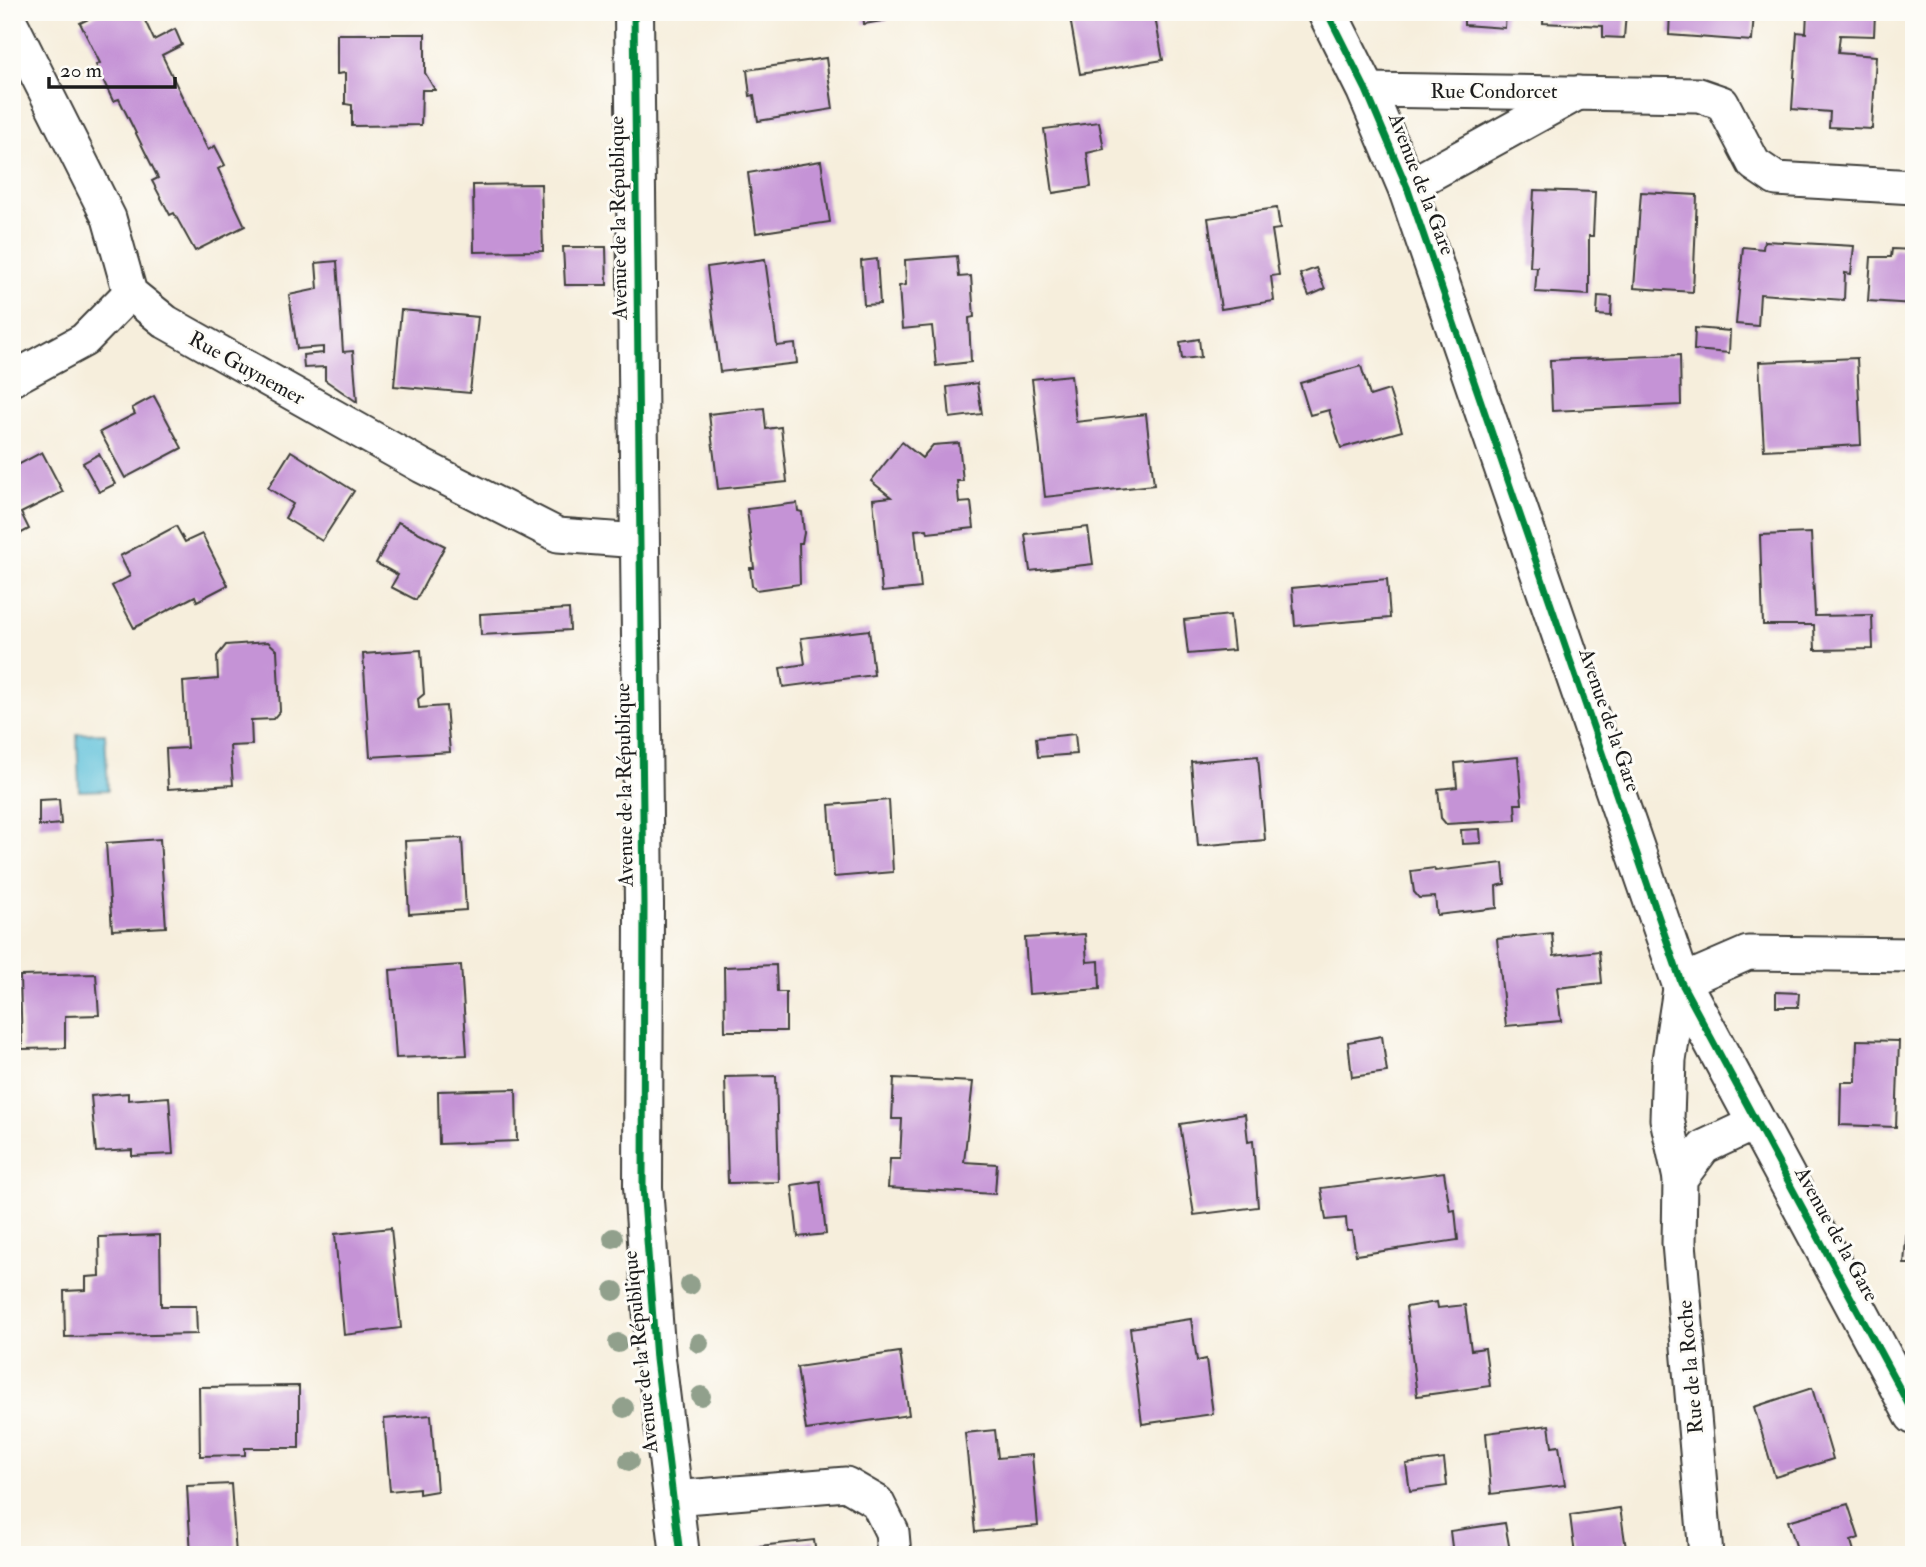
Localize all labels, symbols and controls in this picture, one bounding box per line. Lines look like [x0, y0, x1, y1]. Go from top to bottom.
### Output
scale bar [49, 46, 175, 90]
text: 20 m [60, 57, 102, 84]
street label: Rue Condorcet [1430, 78, 1558, 105]
street label: Avenue de la Gare [1382, 108, 1461, 259]
street label: Avenue de la République [603, 116, 634, 321]
street label: Rue Guynemer [184, 325, 310, 412]
street label: Avenue de la Gare [1572, 644, 1647, 796]
street label: Avenue de la République [609, 683, 640, 888]
street label: Avenue de la Gare [1788, 1161, 1885, 1307]
street label: Avenue de la République [616, 1249, 665, 1456]
street label: Rue de la Roche [1671, 1299, 1710, 1435]

